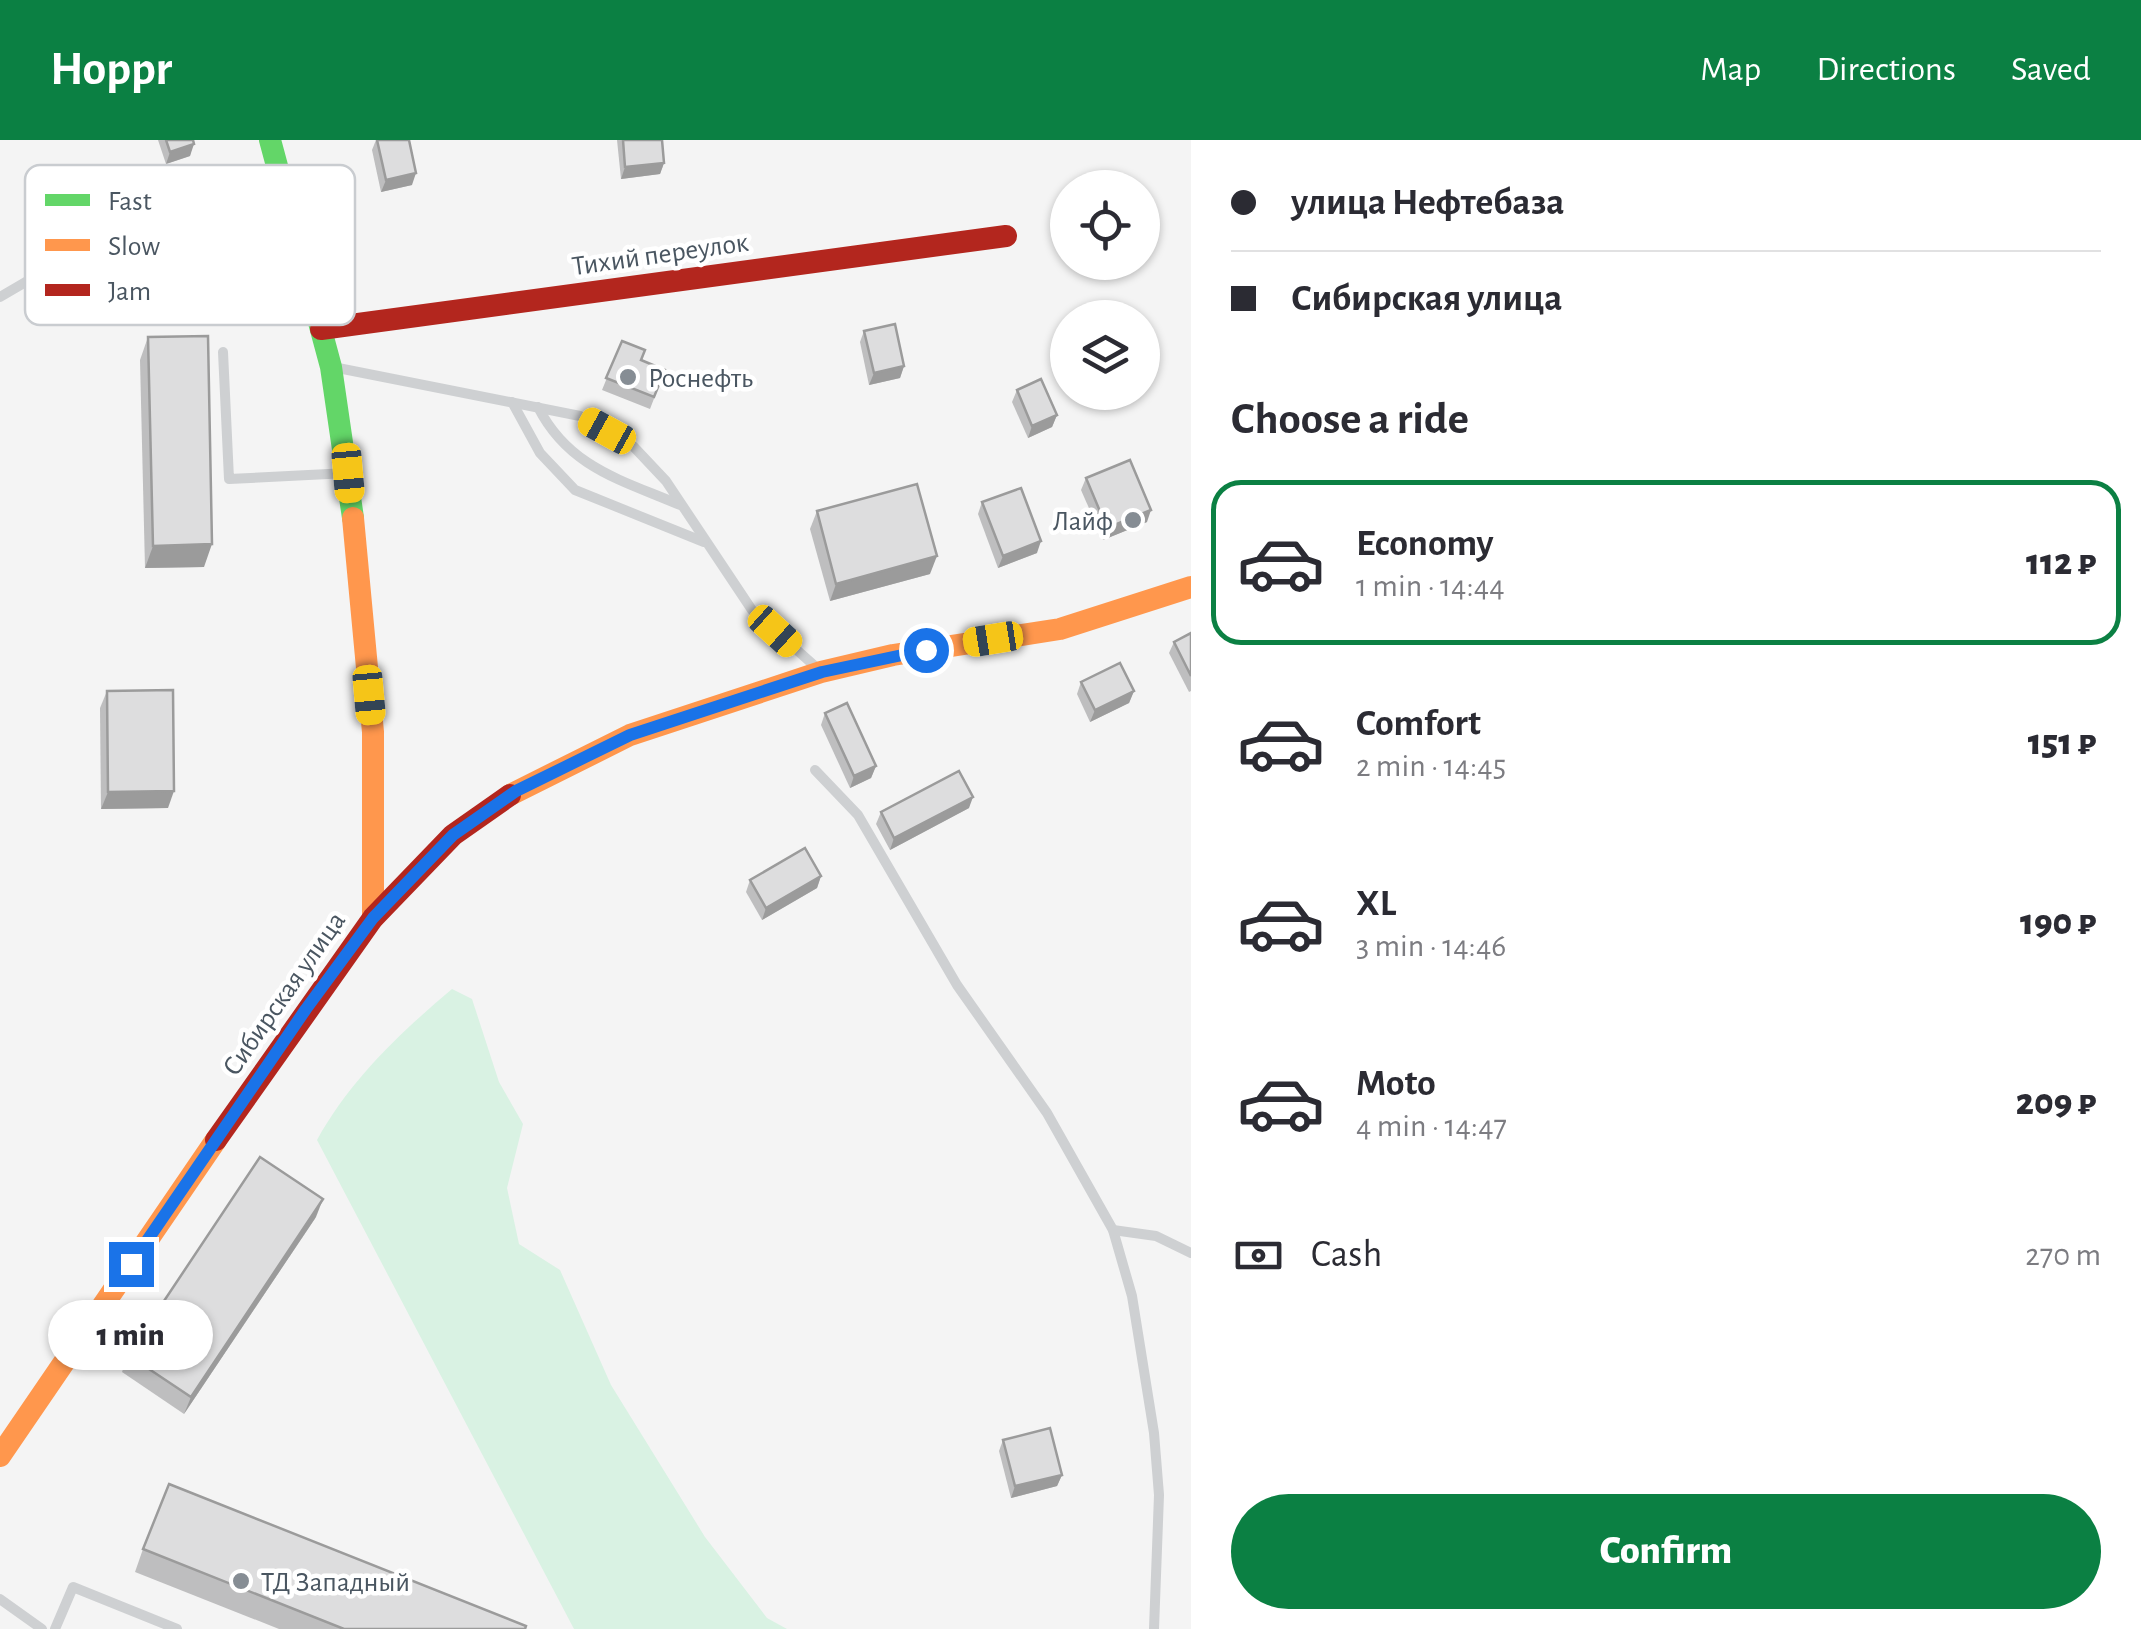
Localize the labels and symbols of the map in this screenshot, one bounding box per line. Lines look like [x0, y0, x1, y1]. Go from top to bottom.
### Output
legend [25, 165, 355, 325]
text: Fast [108, 188, 152, 216]
street label: Тихий переулок [570, 229, 750, 281]
text: Slow [108, 233, 160, 261]
text: Jam [108, 278, 151, 306]
place label: Роснефть [648, 365, 753, 393]
marker: Роснефть [617, 366, 639, 388]
car [573, 403, 641, 459]
car [330, 442, 366, 504]
place label: Лайф [1053, 508, 1113, 536]
marker: Лайф [1122, 509, 1144, 531]
car [743, 600, 807, 662]
car [961, 619, 1025, 659]
route start [904, 628, 949, 673]
car [351, 664, 387, 726]
street label: Сибирская улица [218, 907, 351, 1081]
route end [109, 1242, 154, 1287]
callout: 1 min [48, 1299, 214, 1369]
place label: ТД Западный [261, 1569, 410, 1597]
marker: ТД Западный [230, 1570, 252, 1592]

